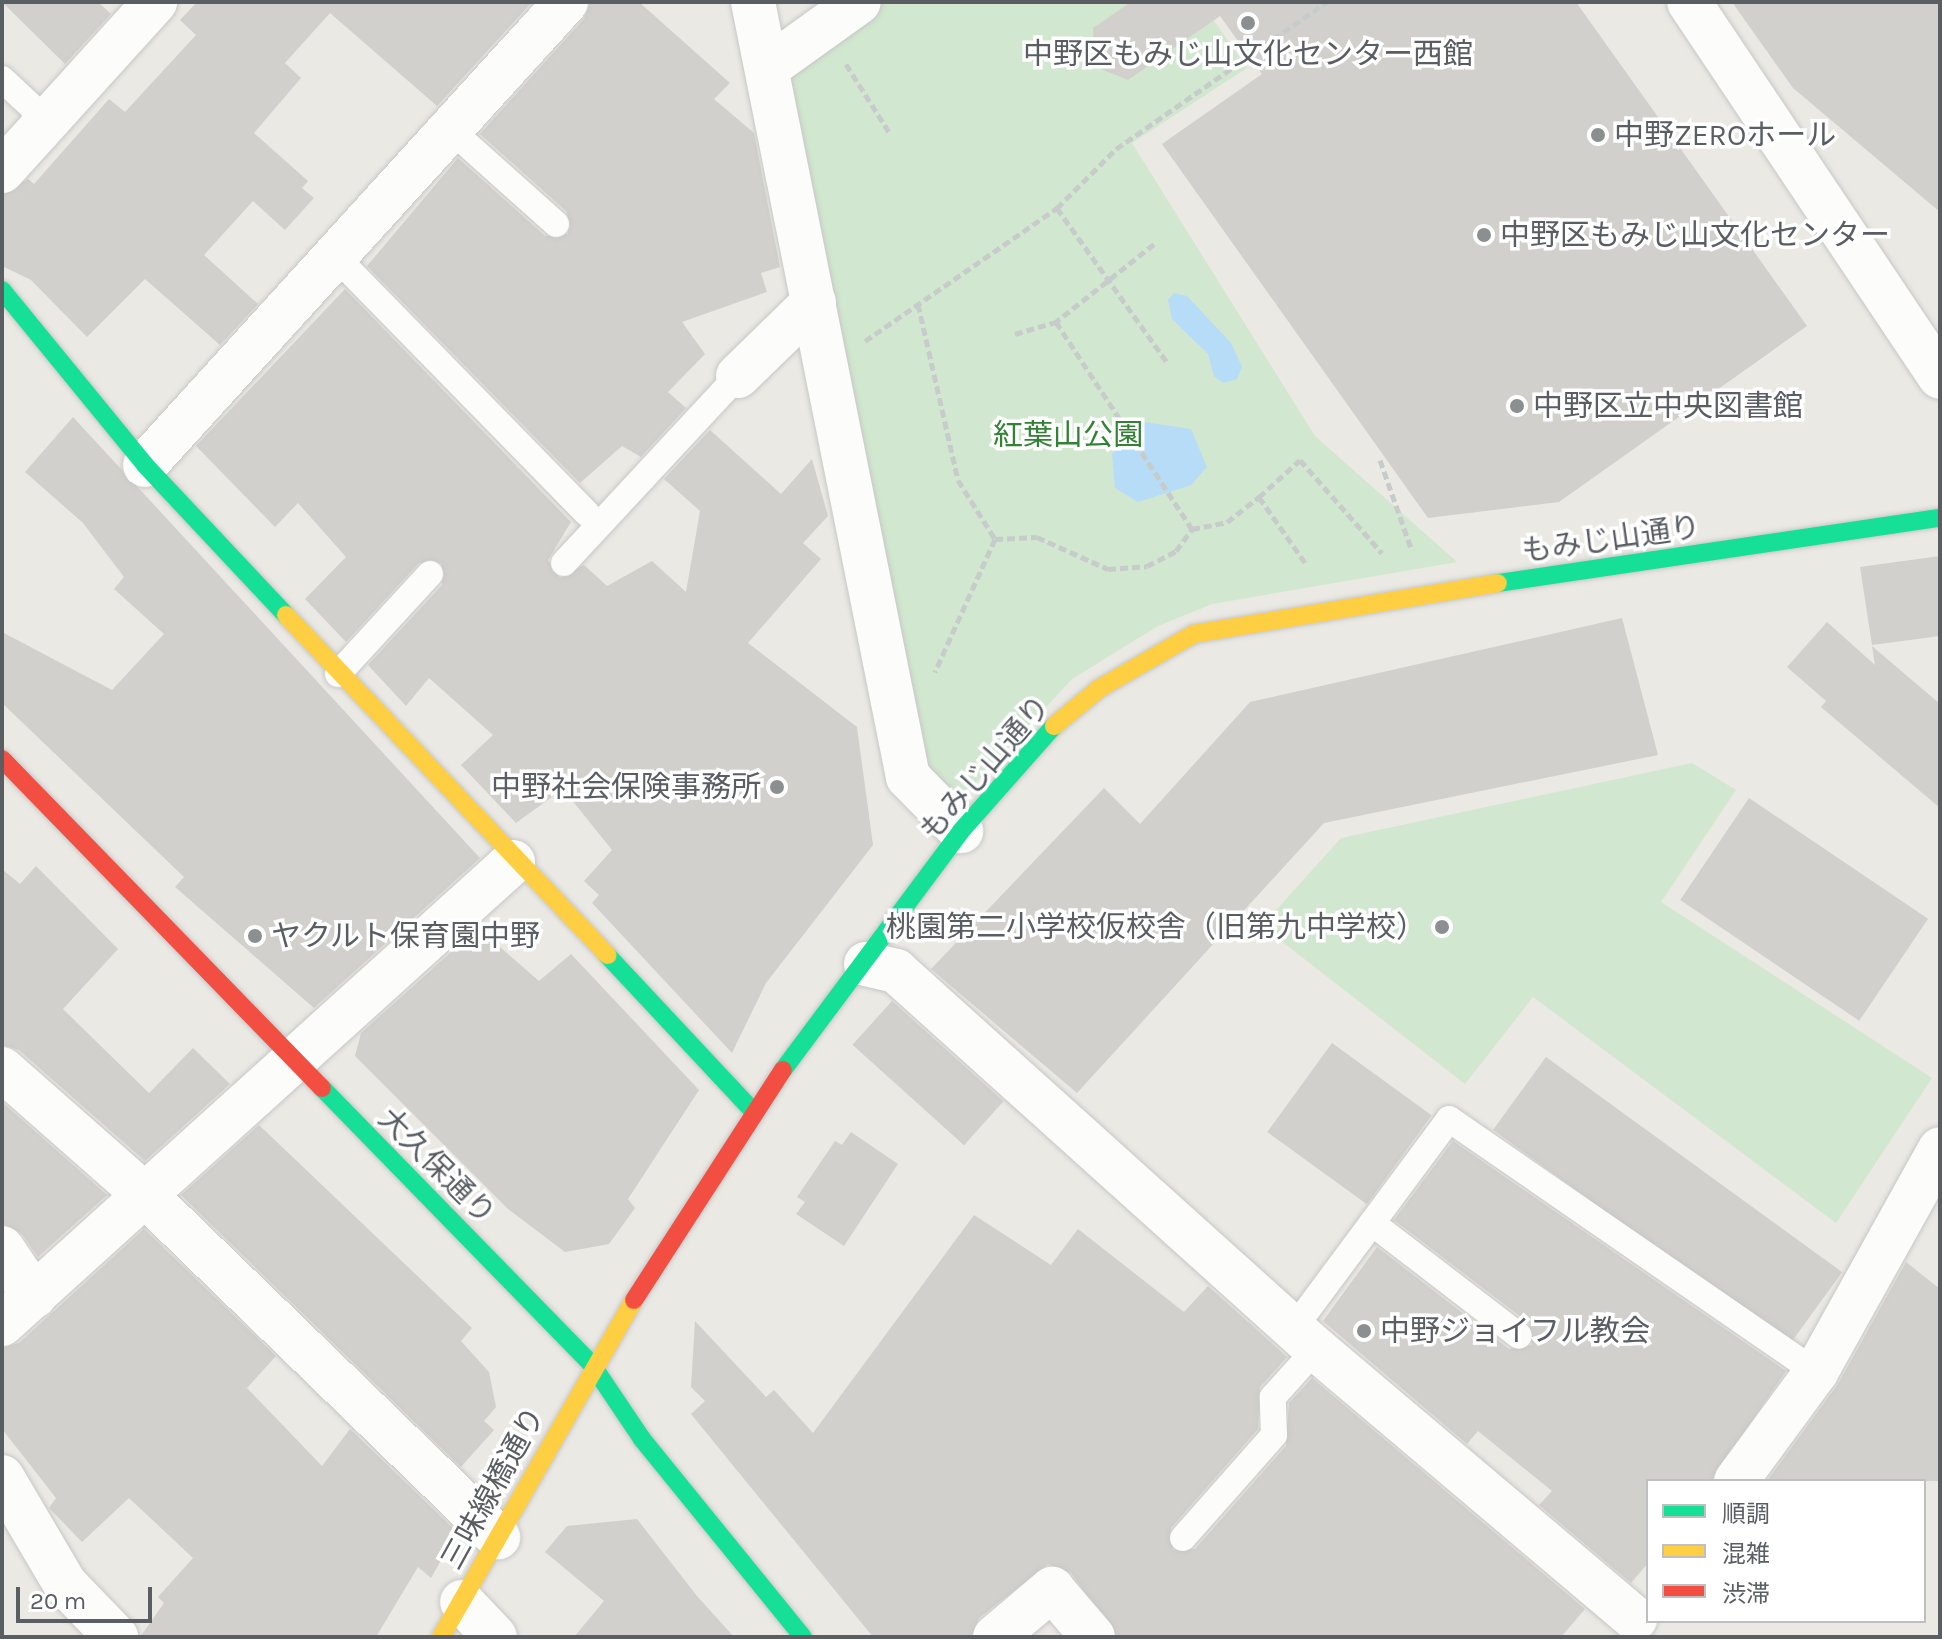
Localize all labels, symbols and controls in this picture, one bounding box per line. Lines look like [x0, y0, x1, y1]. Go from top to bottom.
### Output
marker: 中野区もみじ山文化センター西館 [1239, 14, 1257, 32]
place label: 中野区もみじ山文化センター西館 [1023, 36, 1473, 72]
place label: 中野ZEROホール [1614, 117, 1836, 153]
marker: 中野ZEROホール [1589, 126, 1607, 144]
place label: 中野区もみじ山文化センター [1500, 217, 1890, 253]
marker: 中野区もみじ山文化センター [1475, 226, 1493, 244]
place label: 中野区立中央図書館 [1533, 388, 1803, 424]
marker: 中野区立中央図書館 [1508, 397, 1526, 415]
park label: 紅葉山公園 [993, 417, 1143, 453]
street label: もみじ山通り [1519, 509, 1703, 569]
street label: もみじ山通り [912, 688, 1058, 848]
place label: 中野社会保険事務所 [491, 769, 761, 805]
marker: 中野社会保険事務所 [768, 778, 786, 796]
place label: 桃園第二小学校仮校舎（旧第九中学校） [886, 909, 1426, 945]
place label: ヤクルト保育園中野 [271, 918, 541, 954]
marker: 桃園第二小学校仮校舎（旧第九中学校） [1433, 918, 1451, 936]
marker: ヤクルト保育園中野 [246, 927, 264, 945]
street label: 大久保通り [371, 1100, 503, 1232]
place label: 中野ジョイフル教会 [1380, 1313, 1650, 1349]
marker: 中野ジョイフル教会 [1355, 1322, 1373, 1340]
street label: 三味線橋通り [434, 1401, 552, 1575]
legend [1646, 1479, 1926, 1623]
text: 順調 [1722, 1500, 1770, 1528]
text: 混雑 [1722, 1540, 1770, 1568]
scale bar [20, 1571, 156, 1621]
text: 渋滞 [1722, 1580, 1770, 1608]
text: 20 m [30, 1587, 86, 1615]

